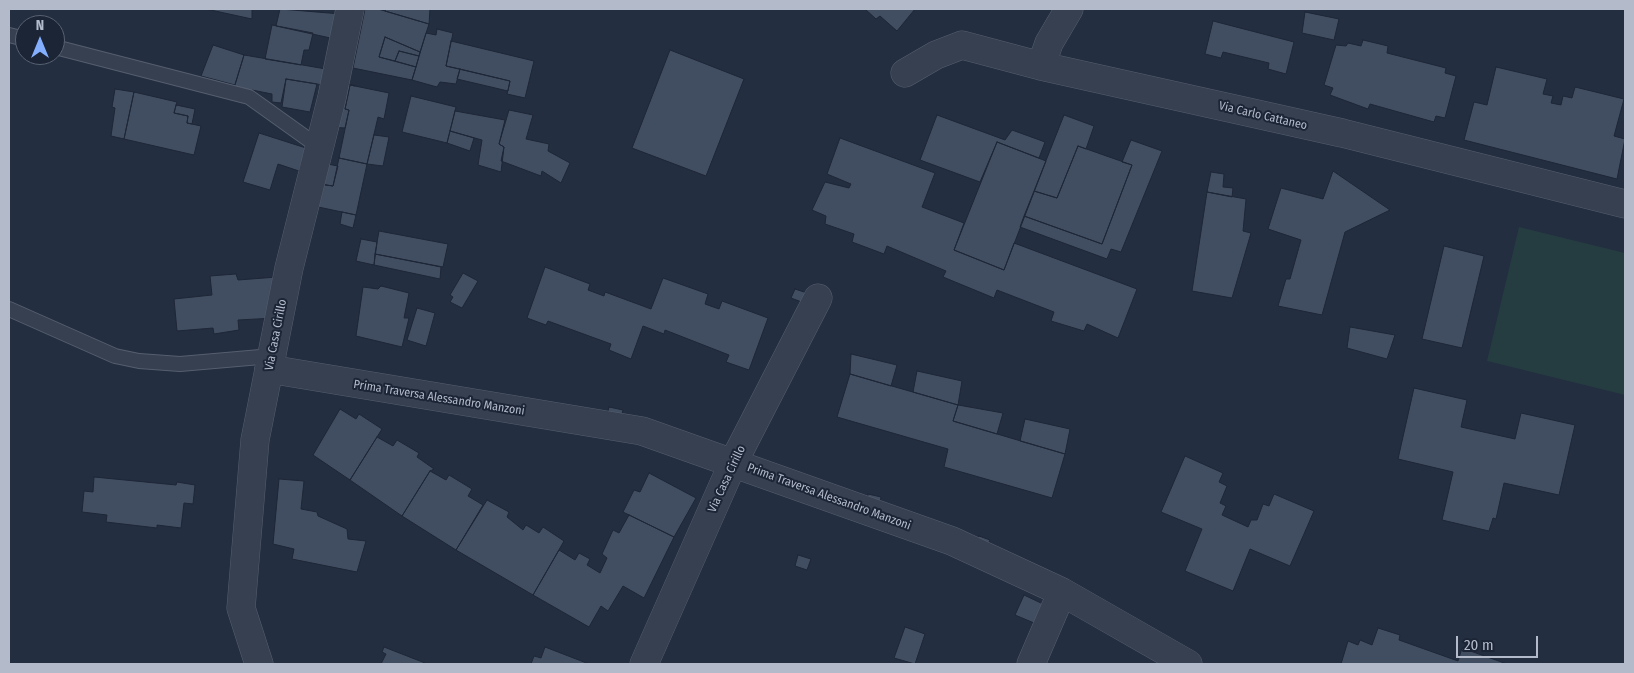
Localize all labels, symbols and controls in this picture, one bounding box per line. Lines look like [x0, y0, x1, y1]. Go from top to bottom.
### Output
north arrow [15, 15, 65, 65]
text: N [36, 17, 44, 34]
street label: Via Carlo Cattaneo [1217, 99, 1309, 133]
street label: Via Casa Cirillo [262, 298, 290, 372]
street label: Prima Traversa Alessandro Manzoni [352, 377, 526, 419]
street label: Via Casa Cirillo [705, 443, 749, 515]
street label: Prima Traversa Alessandro Manzoni [745, 461, 913, 533]
scale bar [1459, 626, 1542, 658]
text: 20 m [1464, 636, 1494, 654]

